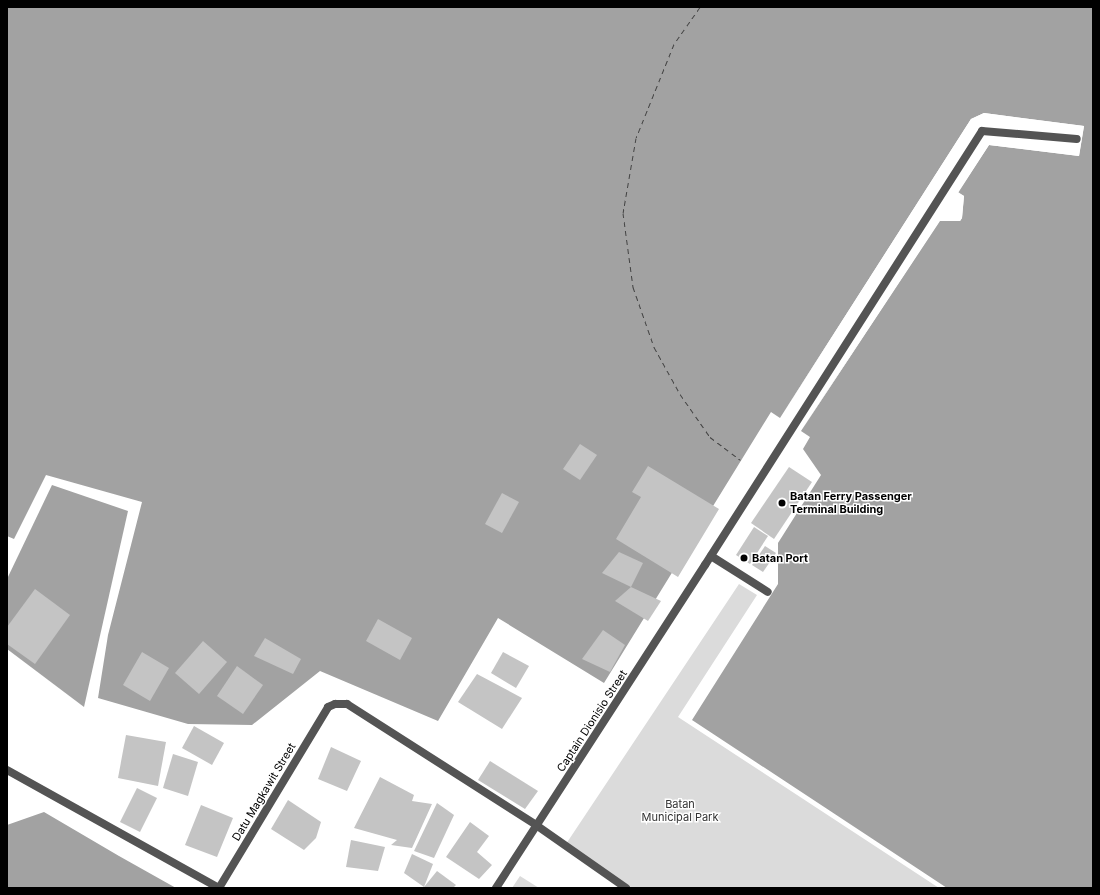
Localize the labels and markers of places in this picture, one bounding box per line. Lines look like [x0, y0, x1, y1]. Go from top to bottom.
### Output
place label: Batan Ferry Passenger Terminal Building [790, 490, 912, 516]
marker: Batan Ferry Passenger Terminal Building [777, 498, 787, 508]
place label: Batan Port [752, 551, 808, 565]
marker: Batan Port [739, 553, 749, 563]

